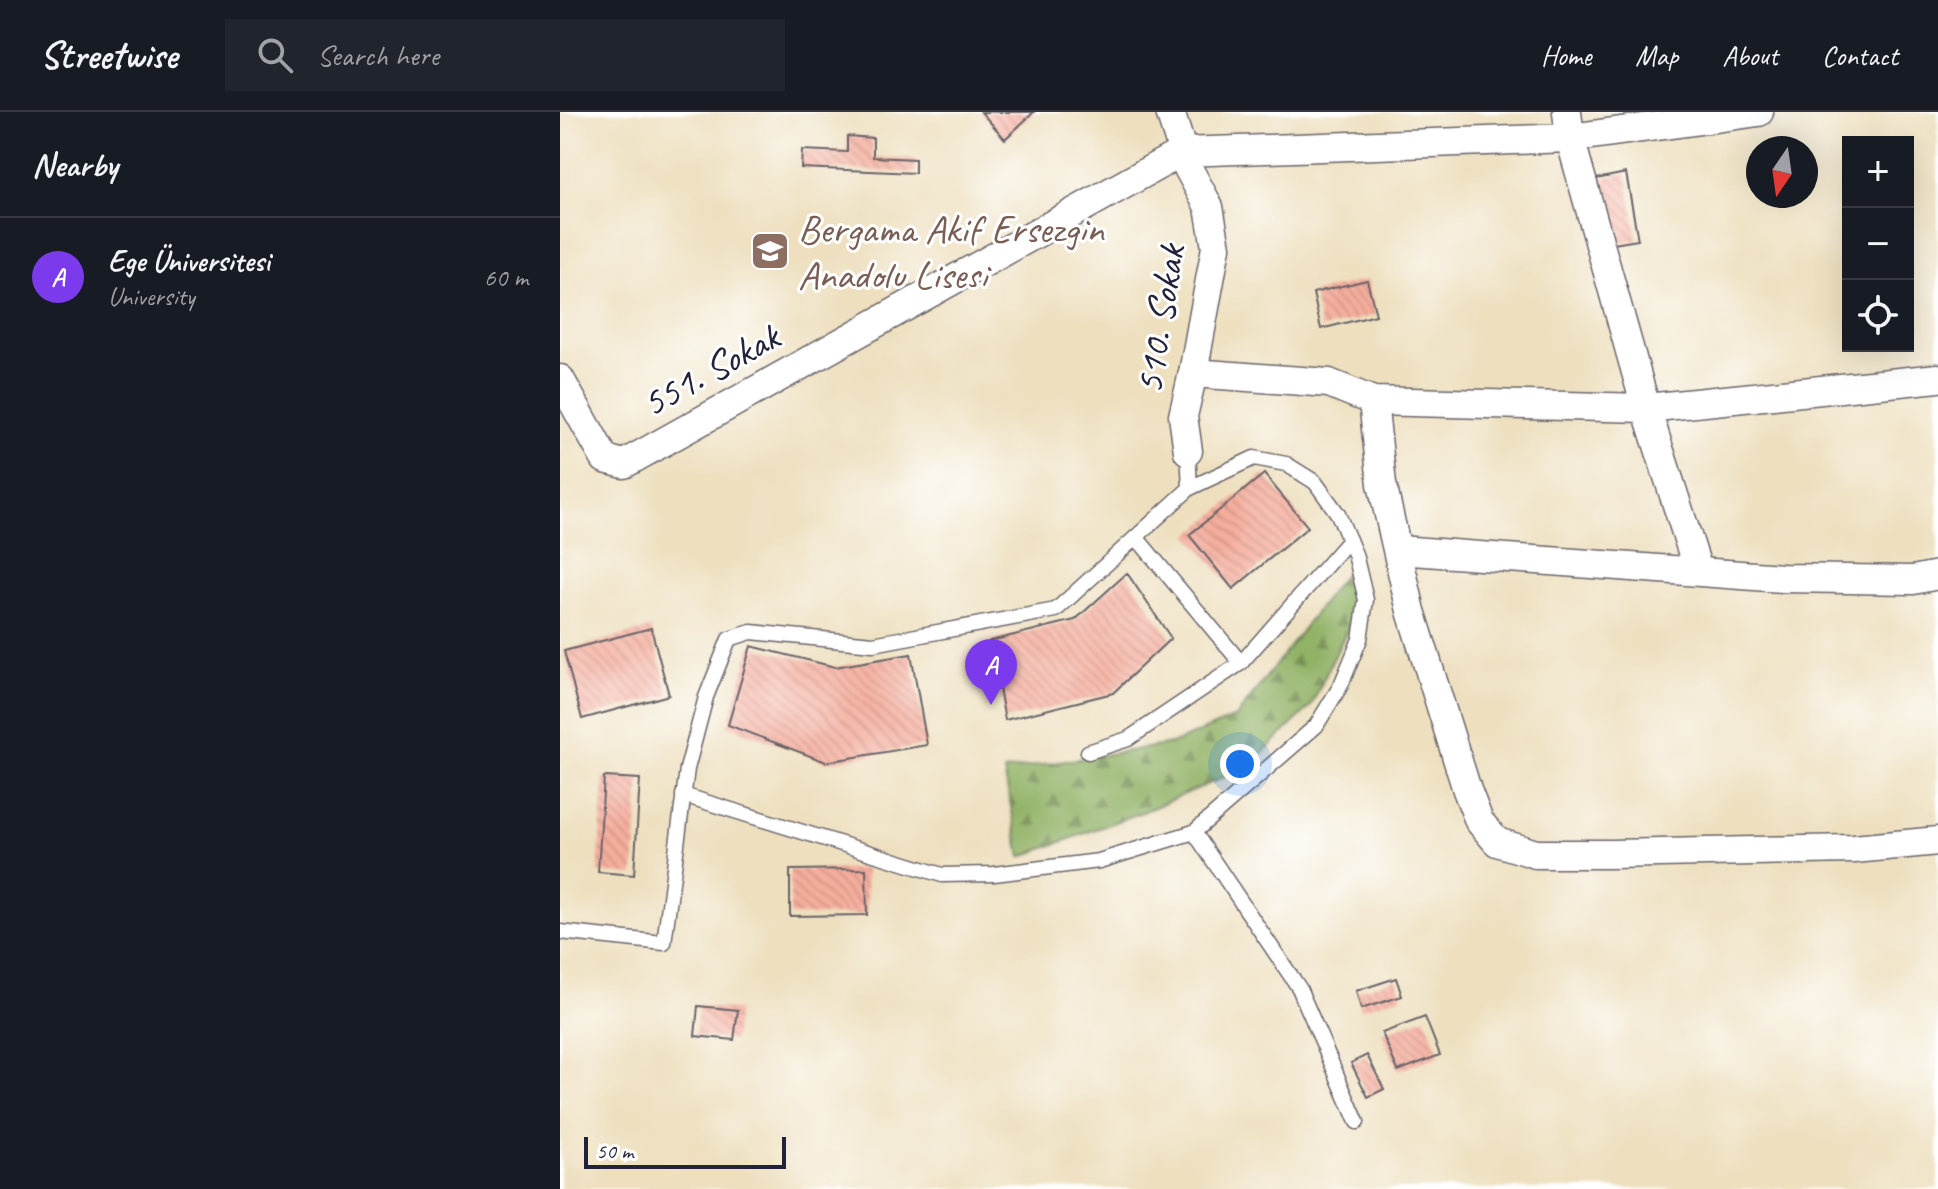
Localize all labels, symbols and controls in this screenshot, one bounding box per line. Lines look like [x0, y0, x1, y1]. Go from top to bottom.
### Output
search box [225, 19, 785, 91]
text: Streetwise [40, 32, 177, 79]
icon: search [253, 33, 297, 77]
text: Search here [317, 36, 439, 74]
text: Home [1541, 38, 1591, 73]
text: Map [1635, 38, 1678, 73]
text: About [1722, 38, 1778, 73]
text: Contact [1822, 38, 1898, 73]
north arrow [1746, 136, 1818, 208]
map controls [1842, 136, 1914, 352]
button: + [1842, 136, 1914, 208]
text: Nearby [32, 143, 118, 186]
place label: Bergama Akif Ersezgin Anadolu Lisesi [798, 204, 1105, 300]
button: − [1842, 208, 1914, 280]
school or university icon: Bergama Akif Ersezgin Anadolu Lisesi [749, 230, 791, 272]
street label: 510. Sokak [1124, 239, 1197, 397]
text: Ege Üniversitesi [108, 242, 270, 280]
text: A [51, 261, 65, 294]
text: 60 m [484, 261, 528, 294]
text: University [108, 280, 195, 313]
button: locate [1842, 280, 1914, 352]
street label: 551. Sokak [633, 310, 790, 428]
pin: A [965, 639, 1017, 705]
your location [1220, 744, 1260, 784]
scale bar [584, 1133, 786, 1169]
text: 50 m [596, 1137, 633, 1165]

